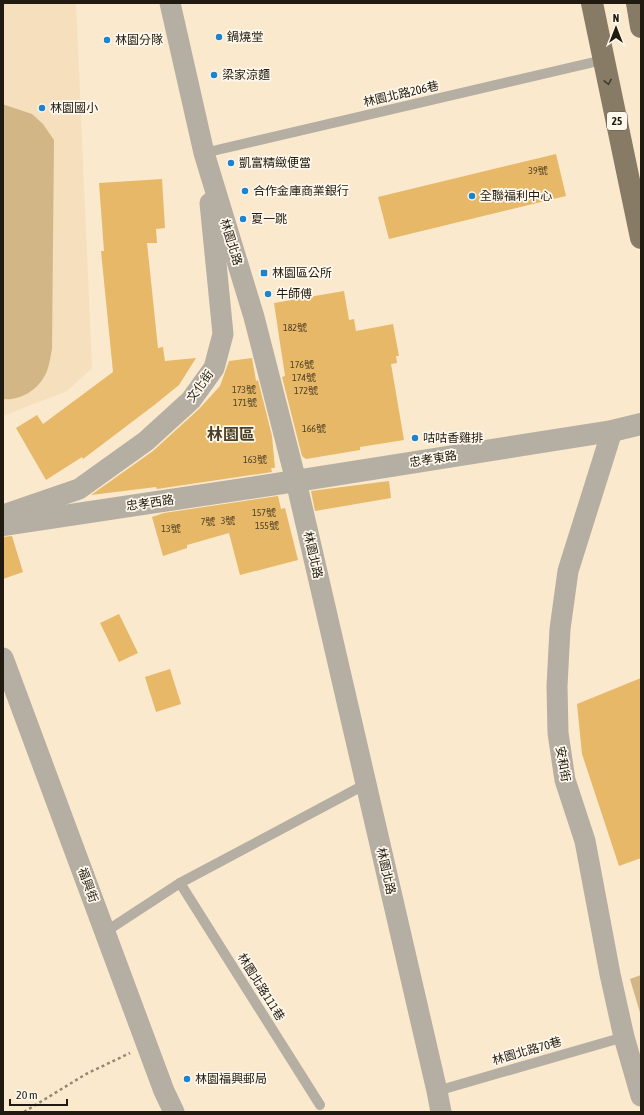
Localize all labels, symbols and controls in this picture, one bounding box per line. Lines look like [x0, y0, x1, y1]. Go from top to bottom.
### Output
north arrow [596, 8, 636, 48]
text: N [613, 12, 619, 24]
place label: 鍋燒堂 [227, 30, 263, 44]
marker: 鍋燒堂 [214, 32, 224, 42]
place label: 林園分隊 [115, 33, 163, 47]
marker: 林園分隊 [102, 35, 112, 45]
place label: 梁家涼麵 [222, 68, 270, 82]
marker: 梁家涼麵 [209, 70, 219, 80]
street label: 林園北路206巷 [362, 79, 440, 109]
one-way arrow [604, 79, 612, 85]
place label: 林園國小 [50, 101, 98, 115]
marker: 林園國小 [37, 103, 47, 113]
road number: 25 [607, 112, 627, 130]
place label: 凱富精緻便當 [239, 156, 311, 170]
marker: 凱富精緻便當 [226, 158, 236, 168]
house number: 39號 [528, 165, 548, 176]
place label: 合作金庫商業銀行 [253, 184, 349, 198]
marker: 合作金庫商業銀行 [240, 186, 250, 196]
place label: 全聯福利中心 [480, 189, 552, 203]
marker: 全聯福利中心 [467, 191, 477, 201]
place label: 夏一跳 [251, 212, 287, 226]
marker: 夏一跳 [238, 214, 248, 224]
street label: 林園北路 [217, 217, 245, 267]
place label: 林園區公所 [272, 266, 332, 280]
marker: 林園區公所 [259, 268, 269, 278]
place label: 牛師傅 [276, 287, 312, 301]
marker: 牛師傅 [263, 289, 273, 299]
house number: 182號 [283, 322, 307, 333]
house number: 176號 [290, 359, 314, 370]
street label: 文化街 [184, 367, 216, 405]
house number: 174號 [292, 372, 316, 383]
house number: 173號 [232, 384, 256, 395]
house number: 172號 [294, 385, 318, 396]
house number: 171號 [233, 397, 257, 408]
house number: 166號 [302, 423, 326, 434]
district label: 林園區 [207, 425, 255, 443]
place label: 咕咕香雞排 [423, 431, 483, 445]
marker: 咕咕香雞排 [410, 433, 420, 443]
street label: 忠孝東路 [408, 448, 458, 470]
house number: 163號 [243, 454, 267, 465]
street label: 忠孝西路 [125, 493, 175, 513]
house number: 157號 [252, 507, 276, 518]
house number: 3號 [221, 515, 235, 526]
house number: 7號 [201, 516, 215, 527]
house number: 155號 [255, 520, 279, 531]
house number: 13號 [161, 523, 181, 534]
street label: 林園北路 [301, 530, 325, 580]
street label: 安和街 [553, 745, 573, 783]
street label: 林園北路 [374, 846, 398, 896]
street label: 福興街 [75, 866, 101, 904]
street label: 林園北路111巷 [235, 951, 287, 1023]
street label: 林園北路70巷 [491, 1034, 563, 1068]
place label: 林園福興郵局 [195, 1072, 267, 1086]
marker: 林園福興郵局 [182, 1074, 192, 1084]
scale bar [10, 1081, 67, 1107]
text: 20 m [16, 1088, 38, 1102]

